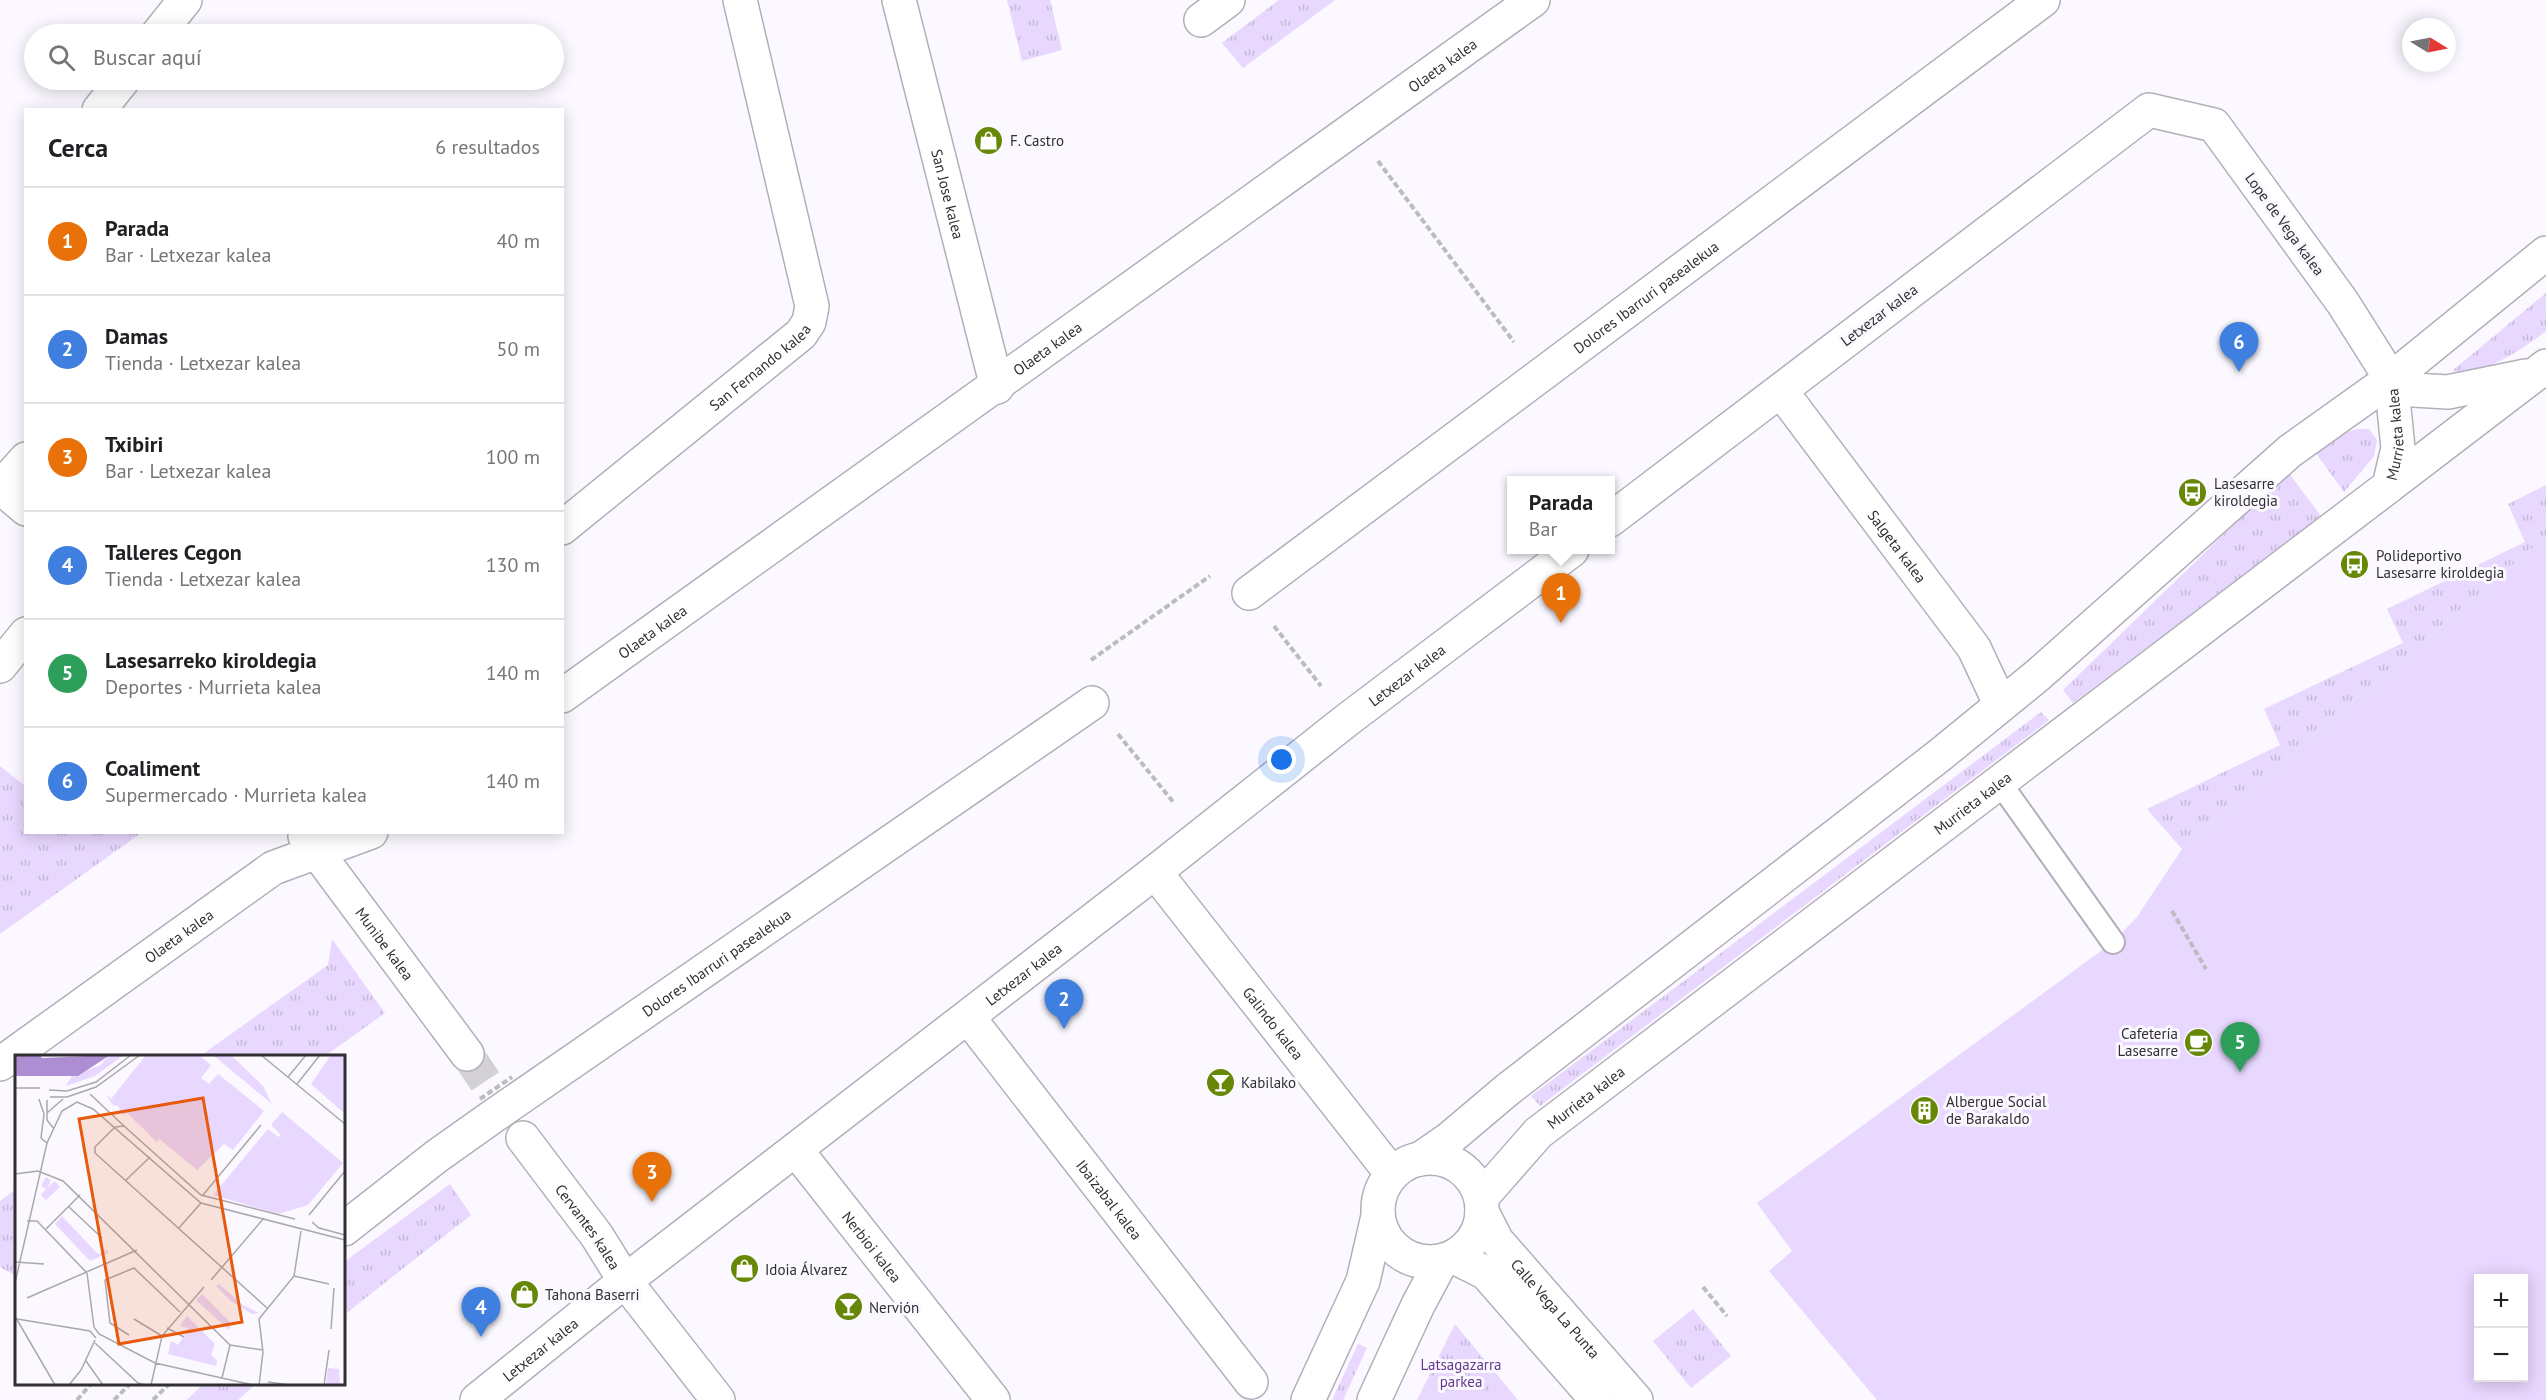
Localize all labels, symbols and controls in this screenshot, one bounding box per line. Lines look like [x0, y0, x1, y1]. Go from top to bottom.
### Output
north arrow [2402, 18, 2456, 72]
search box [24, 24, 564, 90]
street label: Olaeta kalea [1404, 34, 1480, 96]
icon: search [45, 41, 78, 74]
text: Buscar aquí [93, 43, 202, 71]
shop icon: F. Castro [973, 124, 1005, 156]
text: Cerca [48, 131, 108, 164]
place label: F. Castro [1010, 131, 1064, 150]
text: 6 resultados [435, 134, 540, 160]
street label: San Jose kalea [928, 147, 969, 241]
street label: Lope de Vega kalea [2241, 169, 2329, 279]
text: Parada [105, 214, 169, 242]
text: 1 [62, 228, 73, 254]
text: 40 m [497, 228, 540, 254]
street label: Dolores Ibarruri pasealekua [1569, 236, 1722, 357]
text: Bar · Letxezar kalea [105, 242, 271, 268]
street label: Letxezar kalea [1837, 280, 1921, 350]
street label: Olaeta kalea [1009, 317, 1085, 379]
street label: San Fernando kalea [705, 320, 815, 414]
text: Damas [105, 322, 168, 350]
pin: 6 [2220, 322, 2258, 372]
text: 2 [62, 336, 73, 362]
text: 50 m [497, 336, 540, 362]
text: Tienda · Letxezar kalea [105, 350, 301, 376]
street label: Murrieta kalea [2381, 388, 2408, 482]
text: Txibiri [105, 430, 164, 458]
text: 3 [62, 444, 73, 470]
text: 100 m [486, 444, 540, 470]
text: Bar · Letxezar kalea [105, 458, 271, 484]
place label: Lasesarre kiroldegia [2214, 474, 2278, 510]
popup [1507, 476, 1615, 554]
bus stop icon: Lasesarre kiroldegia [2177, 476, 2209, 508]
text: Parada [1529, 488, 1593, 516]
street label: Salgeta kalea [1864, 506, 1931, 586]
text: Bar [1529, 516, 1557, 542]
text: Talleres Cegon [105, 538, 242, 566]
place label: Polideportivo Lasesarre kiroldegia [2376, 546, 2504, 582]
bus stop icon: Polideportivo Lasesarre kiroldegia [2339, 548, 2371, 580]
text: 4 [62, 552, 73, 578]
text: 130 m [486, 552, 540, 578]
text: Tienda · Letxezar kalea [105, 566, 301, 592]
pin: 1 [1542, 574, 1580, 623]
street label: Olaeta kalea [614, 600, 690, 662]
street label: Letxezar kalea [1364, 640, 1449, 710]
text: Lasesarreko kiroldegia [105, 646, 317, 674]
text: 5 [62, 660, 73, 686]
text: 140 m [486, 660, 540, 686]
text: Deportes · Murrieta kalea [105, 674, 322, 700]
your location [1267, 745, 1296, 774]
text: Coaliment [105, 754, 200, 782]
street label: Murrieta kalea [1930, 767, 2015, 838]
text: 6 [62, 768, 73, 794]
text: 140 m [486, 768, 540, 794]
text: Supermercado · Murrieta kalea [105, 782, 367, 808]
street label: Munibe kalea [352, 903, 418, 984]
street label: Dolores Ibarruri pasealekua [638, 904, 794, 1020]
street label: Olaeta kalea [141, 905, 217, 967]
street label: Letxezar kalea [981, 938, 1065, 1009]
pin: 2 [1044, 980, 1084, 1029]
street label: Galindo kalea [1239, 983, 1308, 1063]
pin: 5 [2220, 1022, 2260, 1072]
place label: Cafetería Lasesarre [2118, 1024, 2178, 1060]
cafe icon: Cafetería Lasesarre [2183, 1026, 2215, 1058]
inset map [15, 1055, 345, 1385]
street label: Murrieta kalea [1543, 1061, 1628, 1133]
bar icon: Kabilako [1204, 1066, 1236, 1098]
place label: Kabilako [1241, 1073, 1296, 1092]
place label: Albergue Social de Barakaldo [1946, 1092, 2047, 1128]
building icon: Albergue Social de Barakaldo [1909, 1094, 1941, 1126]
pin: 3 [632, 1152, 672, 1202]
street label: Ibaizabal kalea [1073, 1156, 1147, 1243]
street label: Cervantes kalea [551, 1180, 625, 1273]
street label: Nerbioi kalea [838, 1207, 906, 1286]
shop icon: Idoia Álvarez [728, 1253, 760, 1285]
street label: Calle Vega La Punta [1507, 1255, 1604, 1362]
place label: Idoia Álvarez [765, 1260, 848, 1279]
map controls [2474, 1274, 2528, 1382]
button: + [2474, 1274, 2528, 1328]
shop icon: Tahona Baserri [508, 1278, 540, 1310]
place label: Tahona Baserri [545, 1285, 639, 1304]
pin: 4 [462, 1288, 500, 1337]
bar icon: Nervión [832, 1291, 864, 1323]
place label: Nervión [869, 1298, 919, 1317]
street label: Letxezar kalea [498, 1313, 582, 1385]
button: − [2474, 1328, 2528, 1382]
park label: Latsagazarra parkea [1420, 1355, 1502, 1391]

